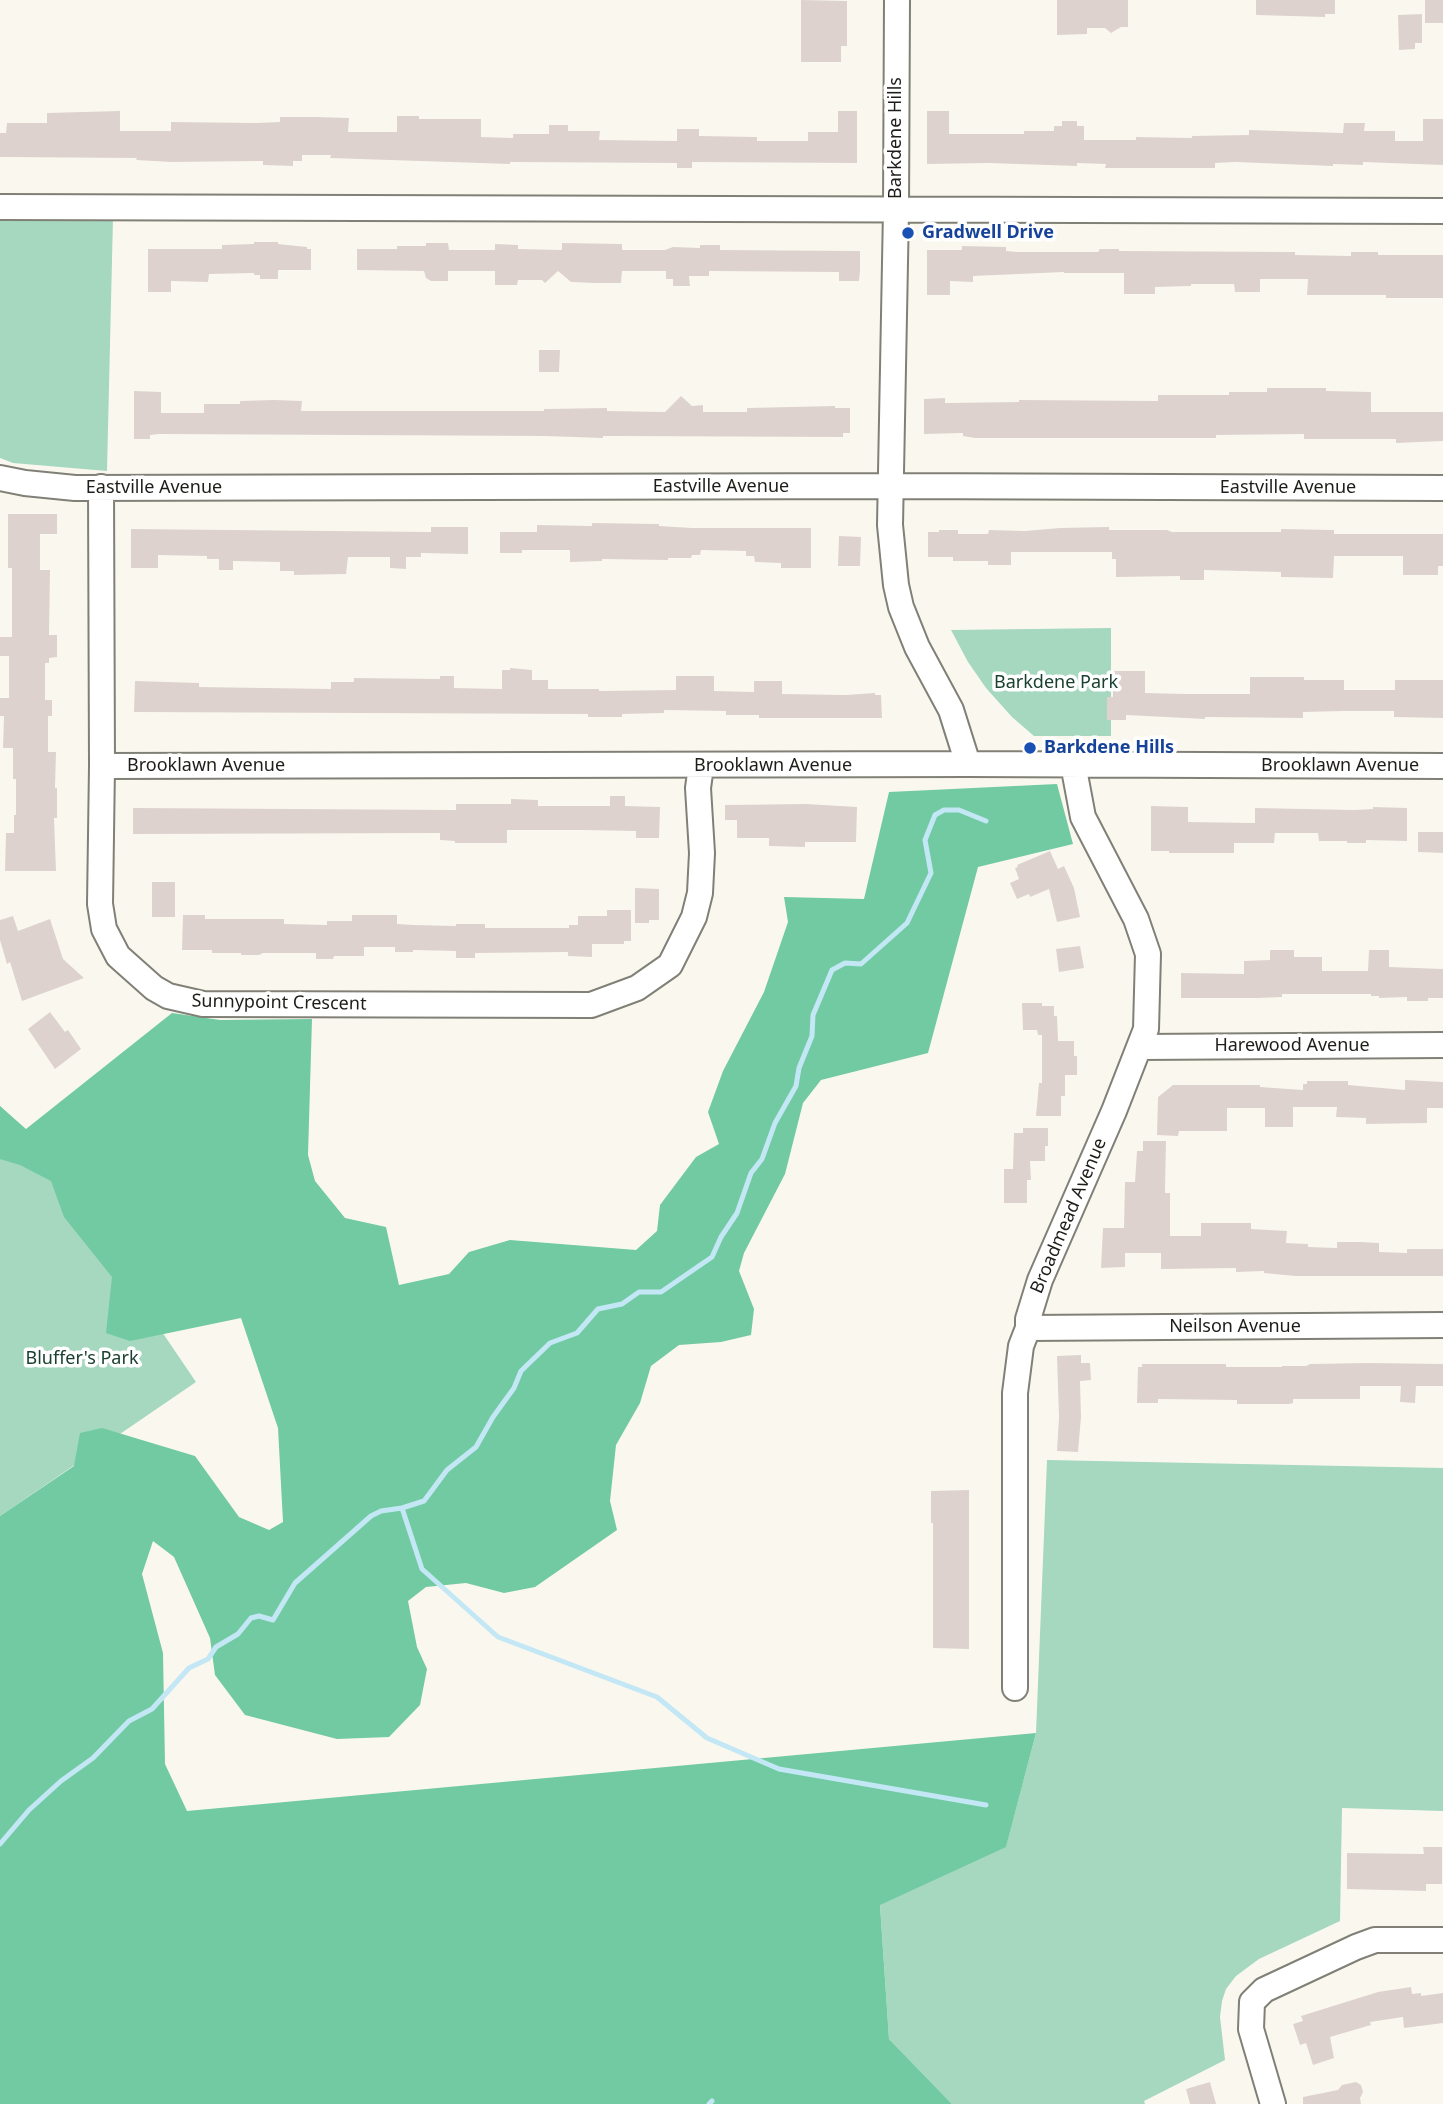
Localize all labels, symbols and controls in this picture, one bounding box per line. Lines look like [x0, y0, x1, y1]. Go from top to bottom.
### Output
street label: Barkdene Hills [885, 77, 907, 199]
place label: Gradwell Drive [922, 222, 1054, 244]
marker: Gradwell Drive [900, 225, 916, 241]
street label: Eastville Avenue [653, 476, 789, 498]
street label: Eastville Avenue [86, 477, 222, 499]
street label: Eastville Avenue [1220, 477, 1356, 499]
park label: Barkdene Park [994, 672, 1118, 694]
place label: Barkdene Hills [1044, 737, 1174, 759]
marker: Barkdene Hills [1022, 740, 1038, 756]
street label: Brooklawn Avenue [127, 755, 285, 777]
street label: Brooklawn Avenue [694, 755, 852, 777]
street label: Brooklawn Avenue [1261, 755, 1419, 777]
street label: Sunnypoint Crescent [191, 991, 367, 1015]
street label: Harewood Avenue [1214, 1035, 1370, 1057]
street label: Broadmead Avenue [1026, 1135, 1112, 1297]
street label: Neilson Avenue [1169, 1316, 1301, 1338]
park label: Bluffer's Park [25, 1348, 139, 1370]

